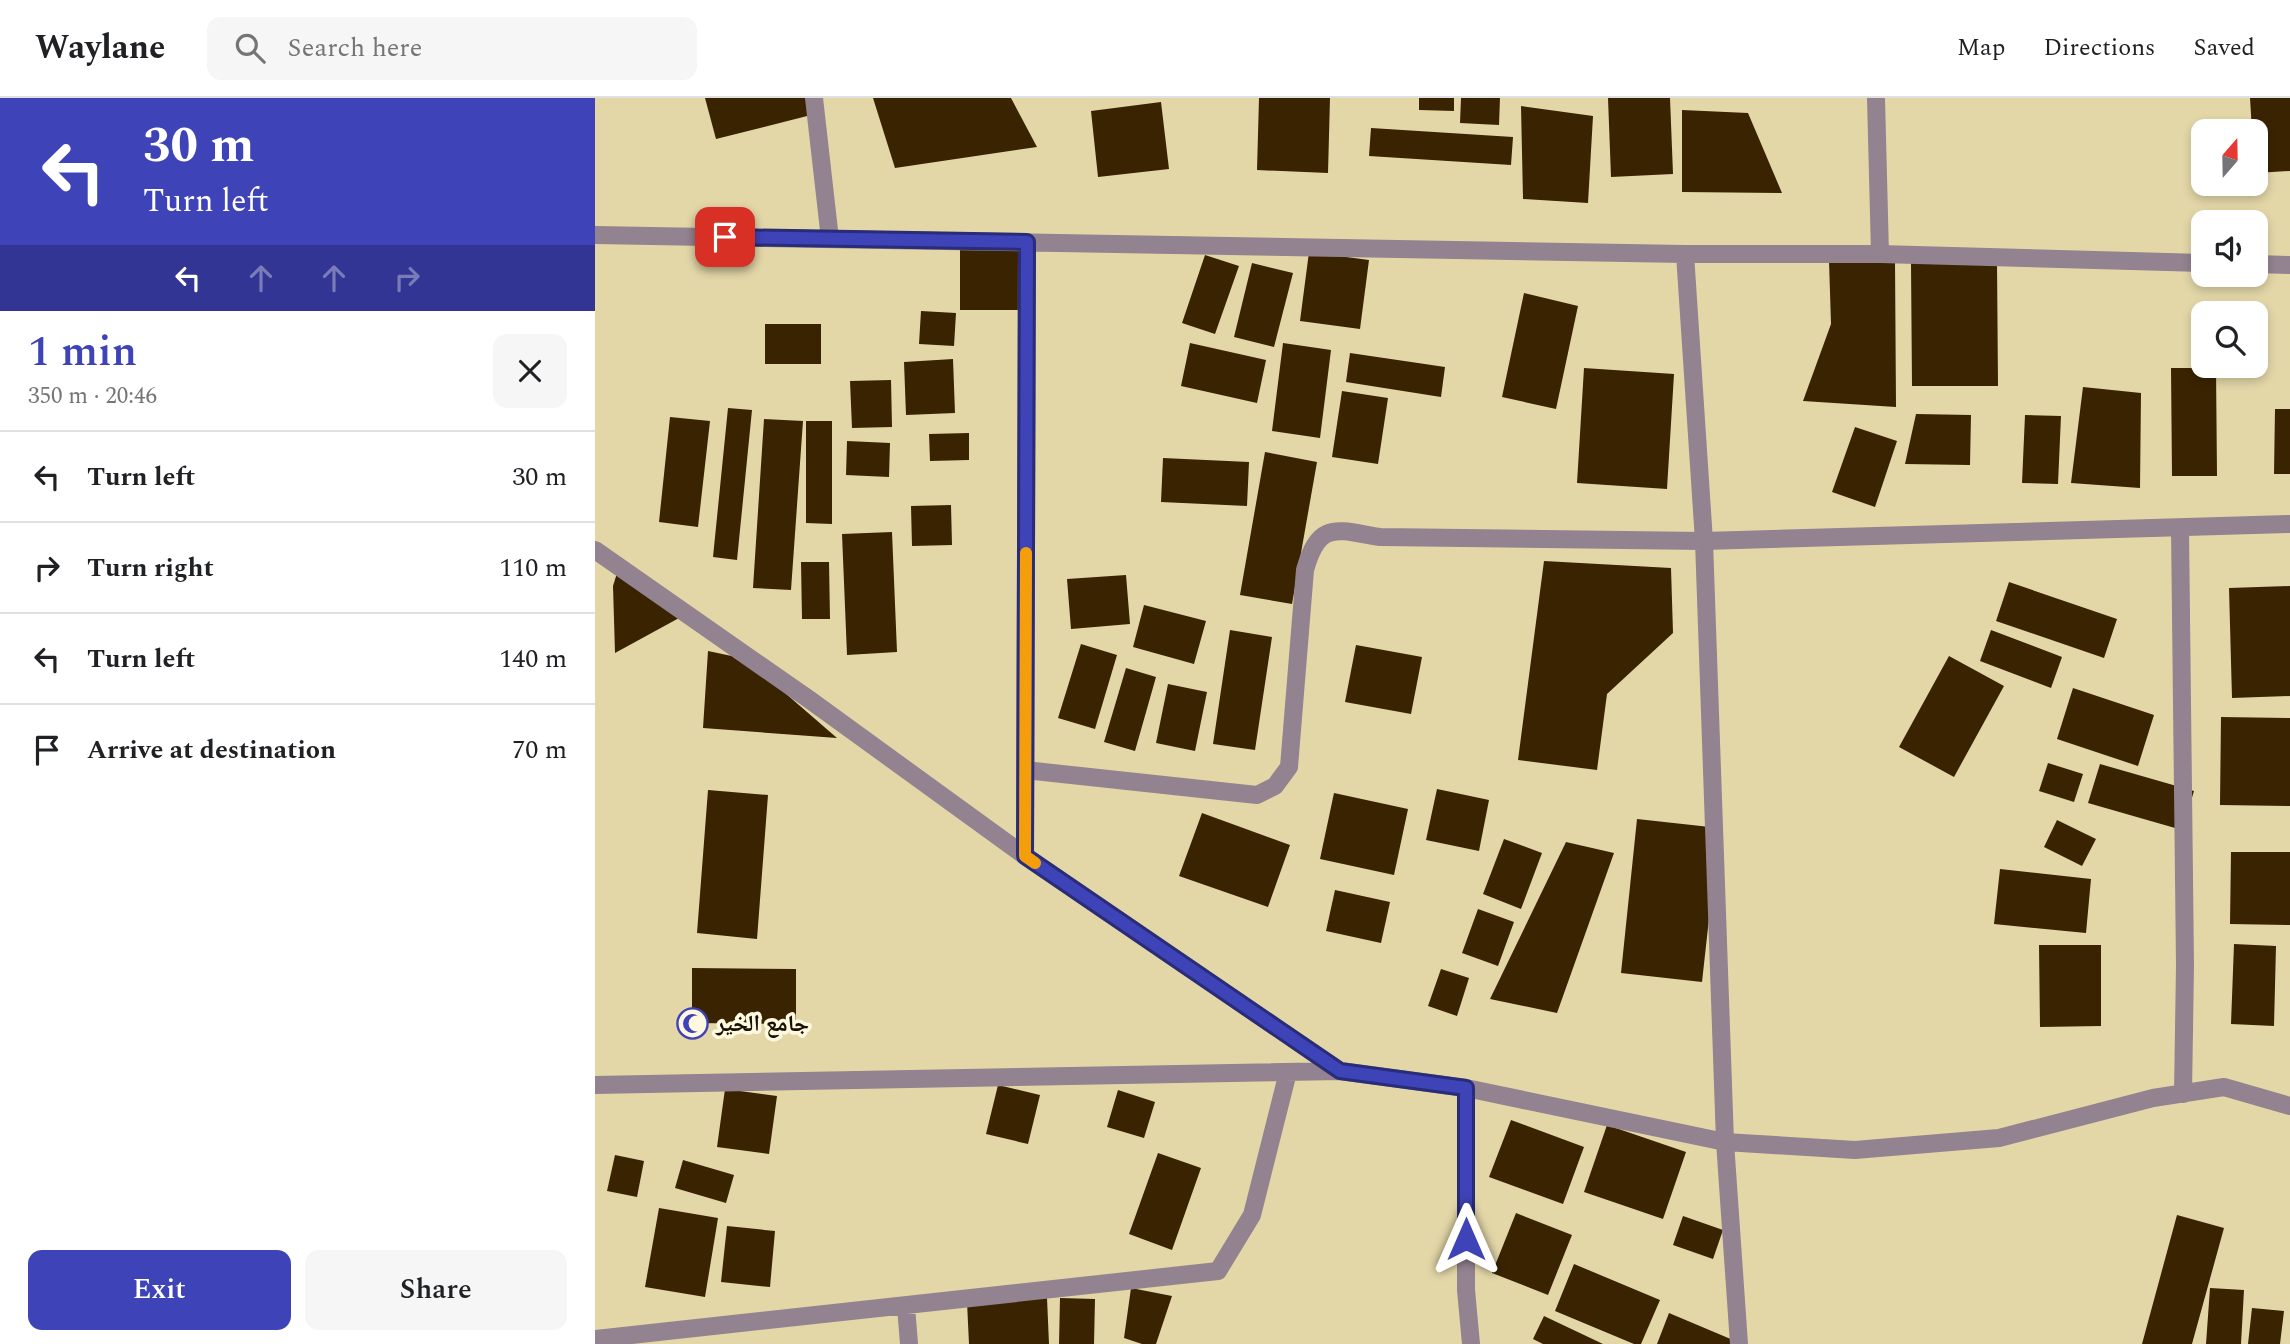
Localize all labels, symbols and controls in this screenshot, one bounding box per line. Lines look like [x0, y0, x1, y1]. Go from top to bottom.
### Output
search box [207, 17, 697, 80]
text: Waylane [35, 23, 165, 73]
text: Search here [287, 28, 422, 68]
icon: search [231, 29, 269, 67]
text: Map [1957, 30, 2005, 66]
text: Directions [2043, 30, 2155, 66]
text: Saved [2193, 30, 2255, 66]
text: 30 m [143, 109, 254, 184]
north arrow [2191, 119, 2268, 196]
map controls [2191, 119, 2268, 378]
icon: left [28, 126, 119, 217]
text: Turn left [143, 177, 269, 226]
pin [695, 207, 755, 267]
button: sound [2191, 210, 2268, 287]
icon: arrive [706, 218, 744, 256]
icon: left [169, 259, 207, 297]
icon: ahead [242, 259, 280, 297]
icon: ahead [315, 259, 353, 297]
icon: right [388, 259, 426, 297]
button: search [2191, 301, 2268, 378]
text: 1 min [28, 321, 137, 384]
button: close [493, 334, 567, 408]
text: 350 m · 20:46 [28, 379, 157, 414]
text: Turn left [87, 457, 195, 497]
text: 30 m [512, 457, 567, 497]
icon: left [28, 458, 66, 496]
text: Turn right [87, 548, 214, 588]
text: 110 m [499, 548, 567, 588]
icon: right [28, 549, 66, 587]
text: Turn left [87, 639, 195, 679]
text: 140 m [499, 639, 567, 679]
icon: left [28, 640, 66, 678]
text: Arrive at destination [87, 730, 336, 770]
text: 70 m [512, 730, 567, 770]
icon: arrive [28, 731, 66, 769]
mosque icon: جامع الخير [676, 1007, 710, 1041]
place label: جامع الخير [715, 1007, 809, 1042]
position arrow [1429, 1202, 1503, 1276]
button: Exit [28, 1250, 291, 1330]
button: Share [305, 1250, 567, 1330]

